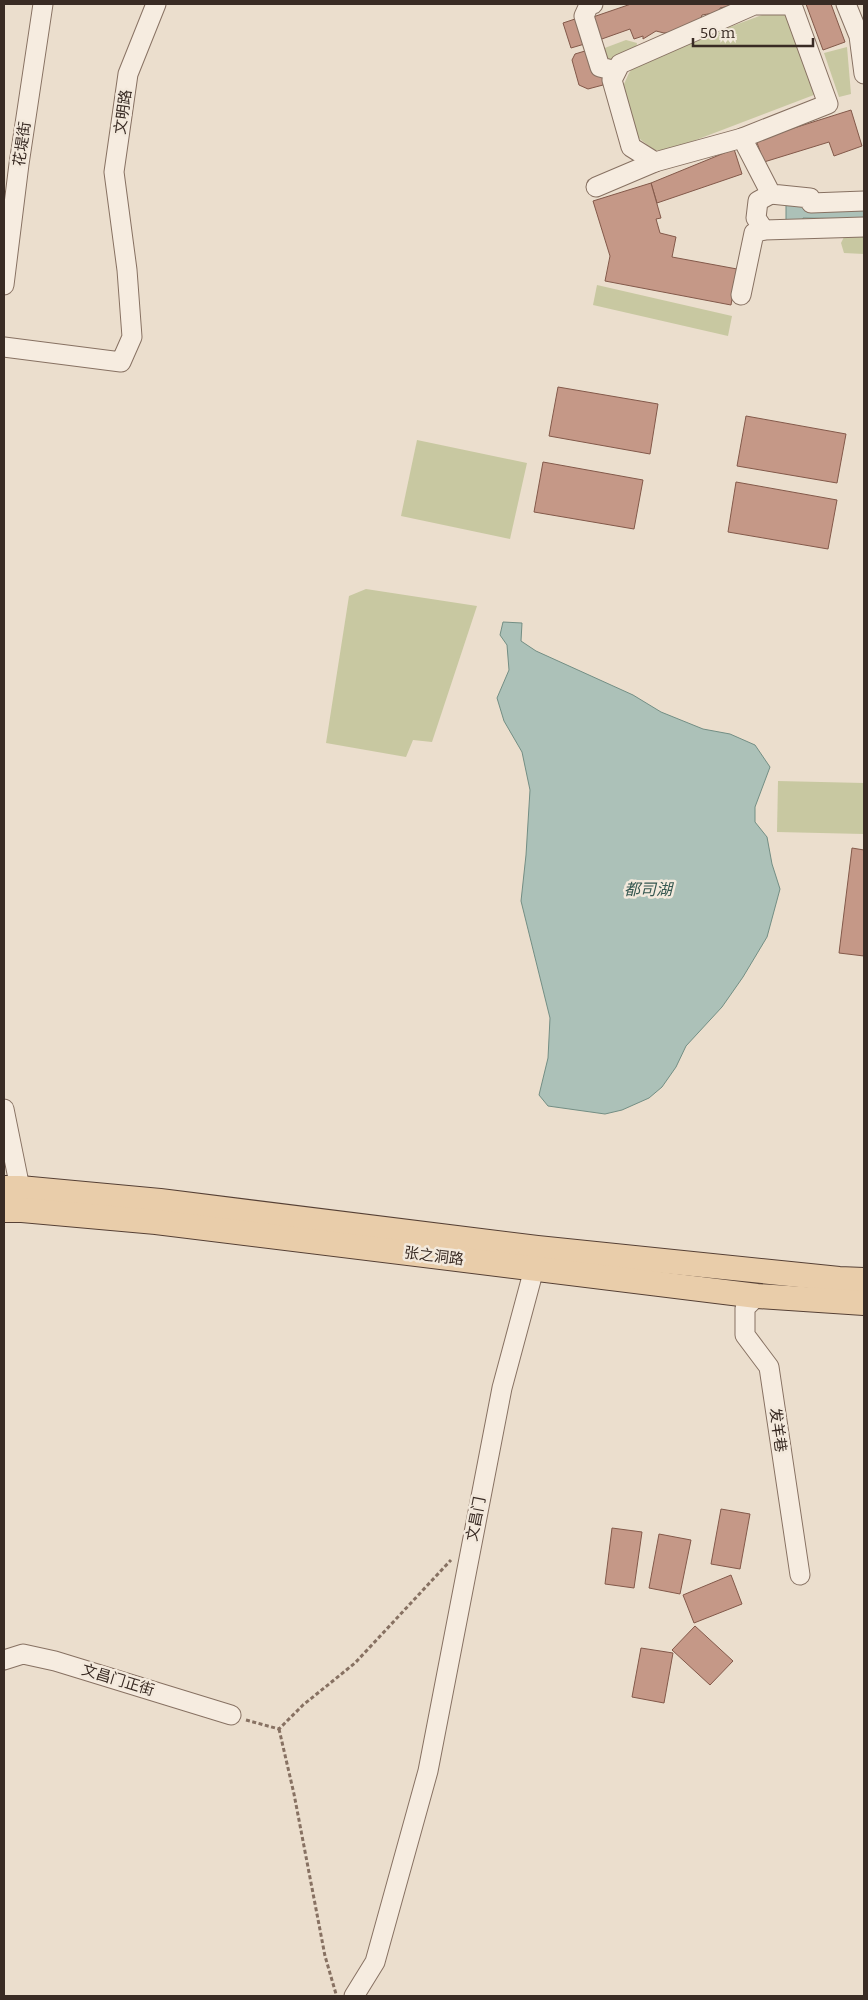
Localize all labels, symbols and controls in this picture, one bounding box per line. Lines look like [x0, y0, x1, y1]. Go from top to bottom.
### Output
scale bar [693, 15, 813, 47]
text: 50 m [700, 24, 736, 42]
street label: 文明路 [111, 88, 135, 136]
street label: 花堤街 [10, 120, 34, 168]
water label: 都司湖 [624, 880, 675, 899]
street label: 张之洞路 [403, 1243, 465, 1269]
street label: 发羊巷 [766, 1406, 790, 1454]
street label: 文昌门 [463, 1495, 489, 1543]
street label: 文昌门正街 [79, 1660, 157, 1700]

